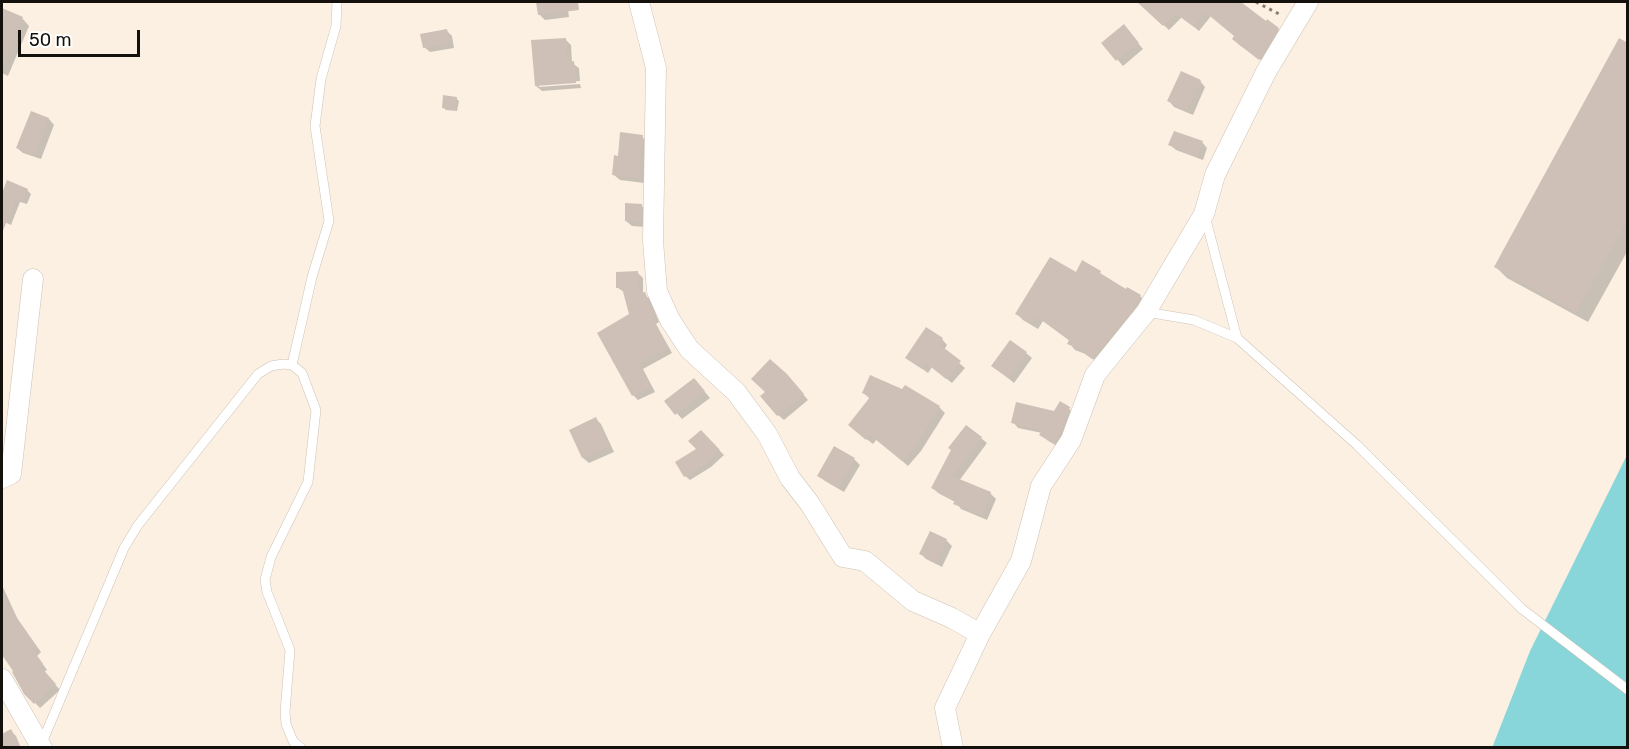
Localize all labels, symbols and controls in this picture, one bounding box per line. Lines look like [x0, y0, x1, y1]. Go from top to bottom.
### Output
scale bar [21, 18, 142, 56]
text: 50 m [29, 29, 72, 51]

